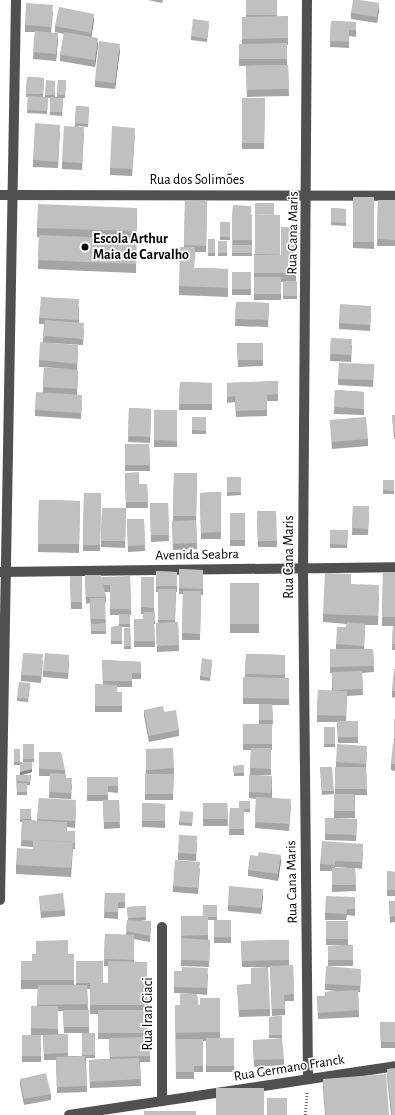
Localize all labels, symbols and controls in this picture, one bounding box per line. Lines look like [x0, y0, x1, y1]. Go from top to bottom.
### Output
street label: Rua dos Solimões [150, 172, 244, 188]
street label: Rua Cana Maris [284, 191, 302, 275]
place label: Escola Arthur Maia de Carvalho [93, 231, 189, 264]
marker: Escola Arthur Maia de Carvalho [80, 242, 90, 252]
street label: Rua Cana Maris [281, 515, 297, 599]
street label: Avenida Seabra [155, 546, 239, 564]
street label: Rua Cana Maris [283, 840, 301, 924]
street label: Rua Iran Ciaci [140, 977, 156, 1051]
street label: Rua Germano Franck [233, 1051, 345, 1085]

